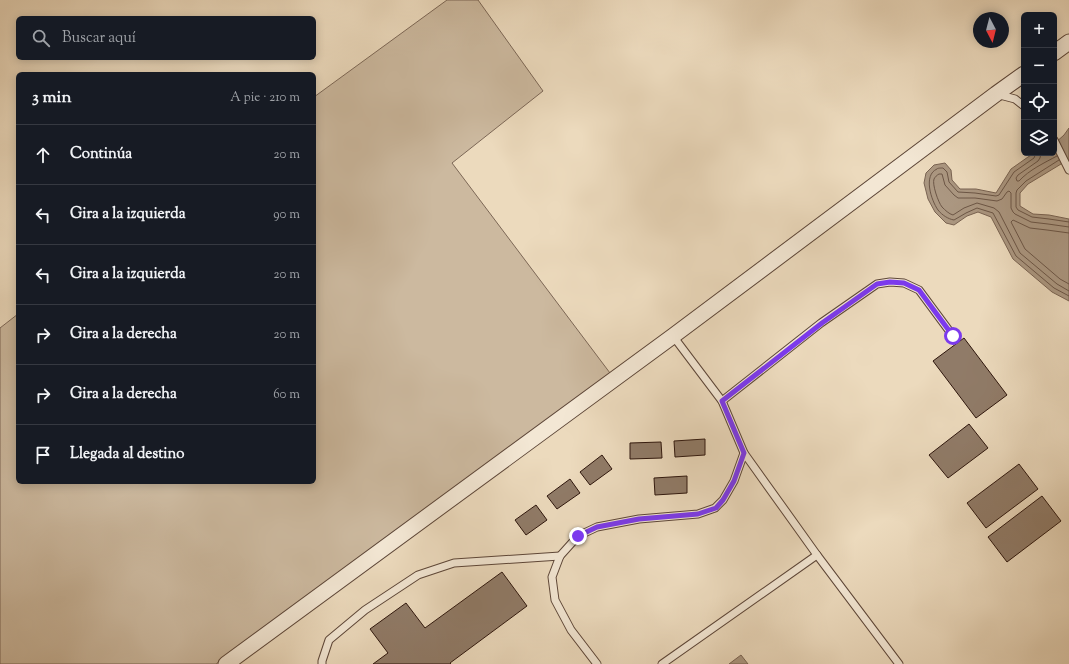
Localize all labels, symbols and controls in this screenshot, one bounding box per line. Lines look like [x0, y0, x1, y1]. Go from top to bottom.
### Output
north arrow [973, 12, 1009, 48]
map controls [1021, 12, 1057, 156]
button: + [1021, 12, 1057, 48]
search box [16, 16, 316, 60]
icon: search [30, 27, 52, 49]
text: Buscar aquí [62, 28, 136, 49]
button: − [1021, 48, 1057, 84]
button: locate [1021, 84, 1057, 120]
text: 3 min [32, 86, 71, 110]
text: A pie · 210 m [230, 89, 300, 107]
button: layers [1021, 120, 1057, 156]
icon: ahead [32, 144, 54, 166]
text: Continúa [70, 144, 132, 165]
text: 20 m [274, 146, 300, 164]
icon: left [32, 204, 54, 226]
text: Gira a la izquierda [70, 204, 186, 225]
text: 90 m [273, 206, 300, 224]
icon: left [32, 264, 54, 286]
text: Gira a la izquierda [70, 264, 186, 285]
text: 20 m [274, 266, 300, 284]
icon: right [32, 324, 54, 346]
text: Gira a la derecha [70, 324, 177, 345]
text: 20 m [274, 326, 300, 344]
route start [944, 327, 962, 345]
icon: right [32, 384, 54, 406]
text: Gira a la derecha [70, 384, 177, 405]
text: 60 m [273, 386, 300, 404]
icon: arrive [32, 444, 54, 466]
text: Llegada al destino [70, 444, 185, 465]
route end [569, 527, 587, 545]

